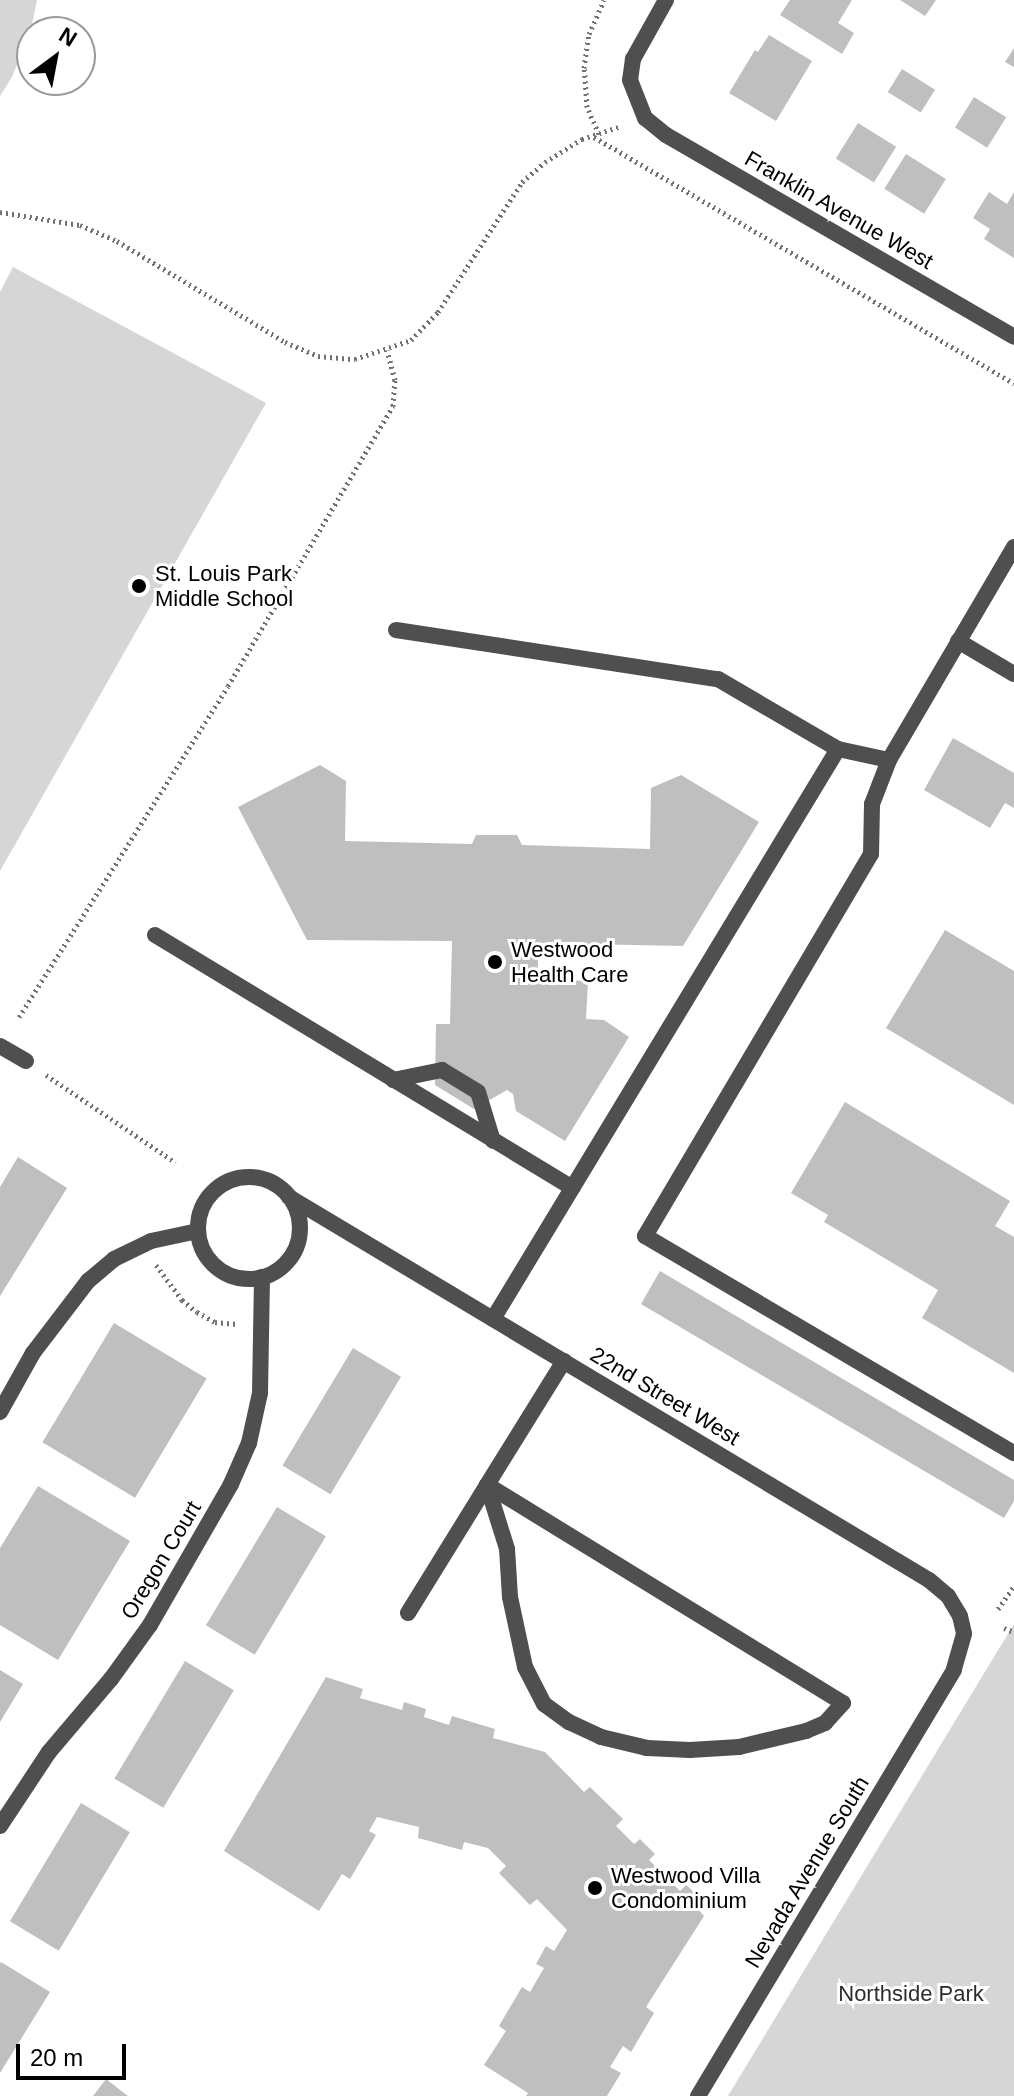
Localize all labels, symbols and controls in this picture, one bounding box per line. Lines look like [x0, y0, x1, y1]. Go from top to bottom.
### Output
north arrow [16, 16, 96, 96]
text: N [55, 22, 81, 52]
street label: Franklin Avenue West [740, 145, 938, 275]
place label: St. Louis Park Middle School [155, 560, 293, 612]
marker: St. Louis Park Middle School [130, 577, 148, 595]
place label: Westwood Health Care [511, 936, 628, 988]
marker: Westwood Health Care [486, 953, 504, 971]
street label: 22nd Street West [586, 1341, 744, 1451]
street label: Oregon Court [115, 1496, 207, 1624]
street label: Nevada Avenue South [739, 1771, 875, 1973]
place label: Westwood Villa Condominium [611, 1862, 761, 1914]
marker: Westwood Villa Condominium [586, 1879, 604, 1897]
park label: Northside Park [838, 1981, 984, 2007]
scale bar [20, 2028, 130, 2078]
text: 20 m [30, 2044, 83, 2071]

